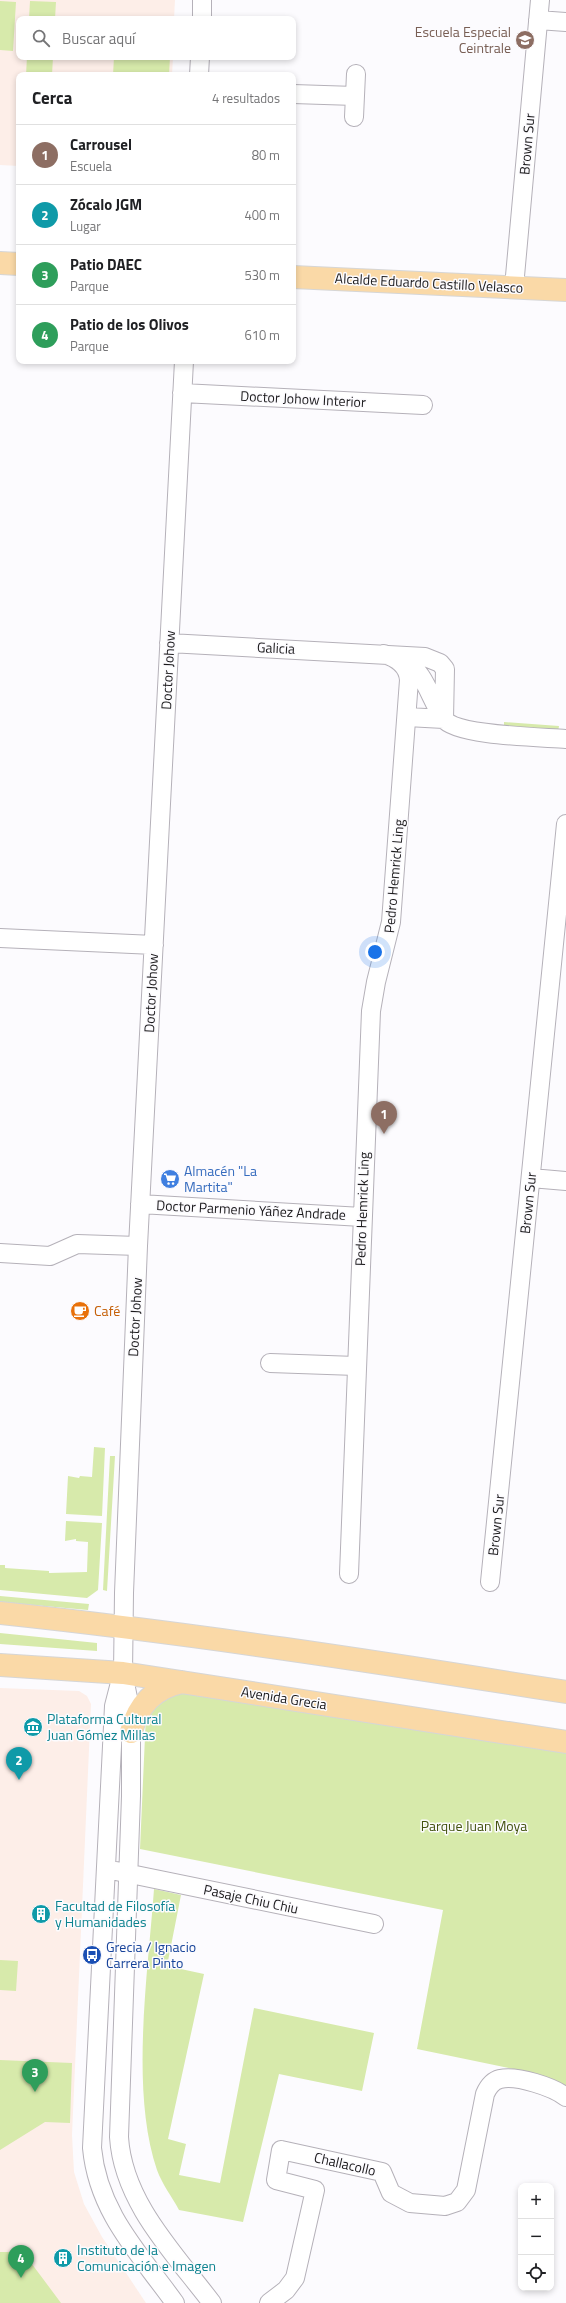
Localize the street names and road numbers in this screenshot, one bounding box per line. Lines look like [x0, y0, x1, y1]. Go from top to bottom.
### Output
street label: Brown Sur [513, 112, 540, 176]
street label: Alcalde Eduardo Castillo Velasco [334, 267, 524, 298]
street label: Doctor Johow Interior [240, 385, 367, 412]
street label: Doctor Johow [155, 629, 180, 710]
street label: Galicia [256, 636, 296, 659]
street label: Pedro Hemrick Ling [378, 818, 409, 934]
street label: Doctor Johow [138, 952, 163, 1033]
street label: Pedro Hemrick Ling [349, 1151, 374, 1266]
street label: Brown Sur [514, 1171, 541, 1235]
street label: Doctor Parmenio Yáñez Andrade [156, 1194, 346, 1225]
street label: Doctor Johow [122, 1276, 147, 1357]
street label: Brown Sur [482, 1493, 509, 1557]
street label: Avenida Grecia [240, 1680, 328, 1715]
street label: Pasaje Chiu Chiu [202, 1878, 300, 1919]
street label: Challacollo [312, 2146, 378, 2181]

